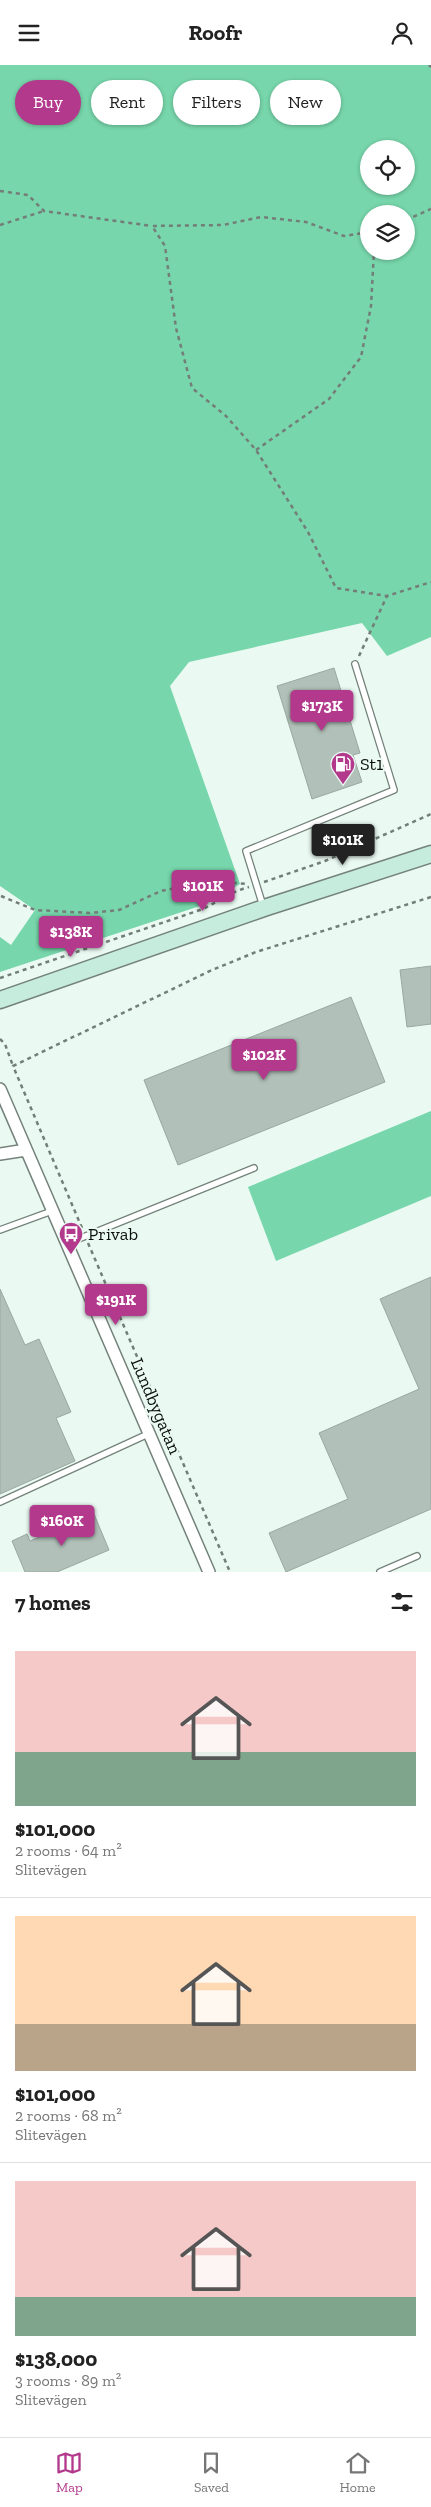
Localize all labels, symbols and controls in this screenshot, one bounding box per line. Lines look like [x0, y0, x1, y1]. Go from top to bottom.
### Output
icon: menu [15, 19, 43, 47]
text: Roofr [188, 19, 243, 46]
icon: person [388, 19, 416, 47]
chip: Buy [15, 80, 81, 125]
chip: Rent [91, 80, 163, 125]
chip: Filters [173, 80, 260, 125]
chip: New [270, 80, 341, 125]
map controls [360, 140, 415, 260]
button: locate [360, 140, 415, 195]
button: layers [360, 205, 415, 260]
pin: $173K [287, 689, 357, 732]
text: $173K [301, 696, 343, 715]
fuel station icon: St1 [330, 751, 356, 785]
place label: St1 [360, 753, 383, 775]
pin: $101K [308, 823, 378, 866]
text: $101K [323, 830, 363, 849]
pin: $101K [168, 869, 238, 912]
text: $101K [183, 876, 223, 895]
pin: $138K [36, 915, 106, 958]
text: $138K [50, 922, 92, 941]
pin: $102K [229, 1039, 299, 1081]
text: $102K [243, 1045, 285, 1064]
bus stop icon: Privab [58, 1221, 84, 1255]
place label: Privab [88, 1223, 138, 1245]
pin: $191K [81, 1283, 151, 1326]
text: $191K [96, 1290, 136, 1309]
street label: Lundbygatan [126, 1355, 186, 1458]
pin: $160K [27, 1505, 97, 1547]
text: $160K [41, 1511, 83, 1530]
icon: filters [388, 1588, 416, 1616]
text: 7 homes [15, 1590, 91, 1615]
icon: home [171, 1683, 261, 1773]
text: $101,000 [15, 1816, 95, 1841]
text: 2 rooms · 64 m² [15, 1841, 122, 1860]
text: Slitevägen [15, 1860, 87, 1879]
icon: home [171, 1949, 261, 2039]
text: $101,000 [15, 2081, 95, 2106]
text: 2 rooms · 68 m² [15, 2106, 122, 2125]
text: Slitevägen [15, 2125, 87, 2144]
icon: home [171, 2214, 261, 2304]
text: $138,000 [15, 2346, 97, 2371]
text: 3 rooms · 89 m² [15, 2371, 121, 2390]
text: Slitevägen [15, 2390, 87, 2409]
tab: Map [55, 2449, 83, 2496]
tab: Saved [194, 2449, 229, 2496]
tab: Home [340, 2449, 376, 2496]

